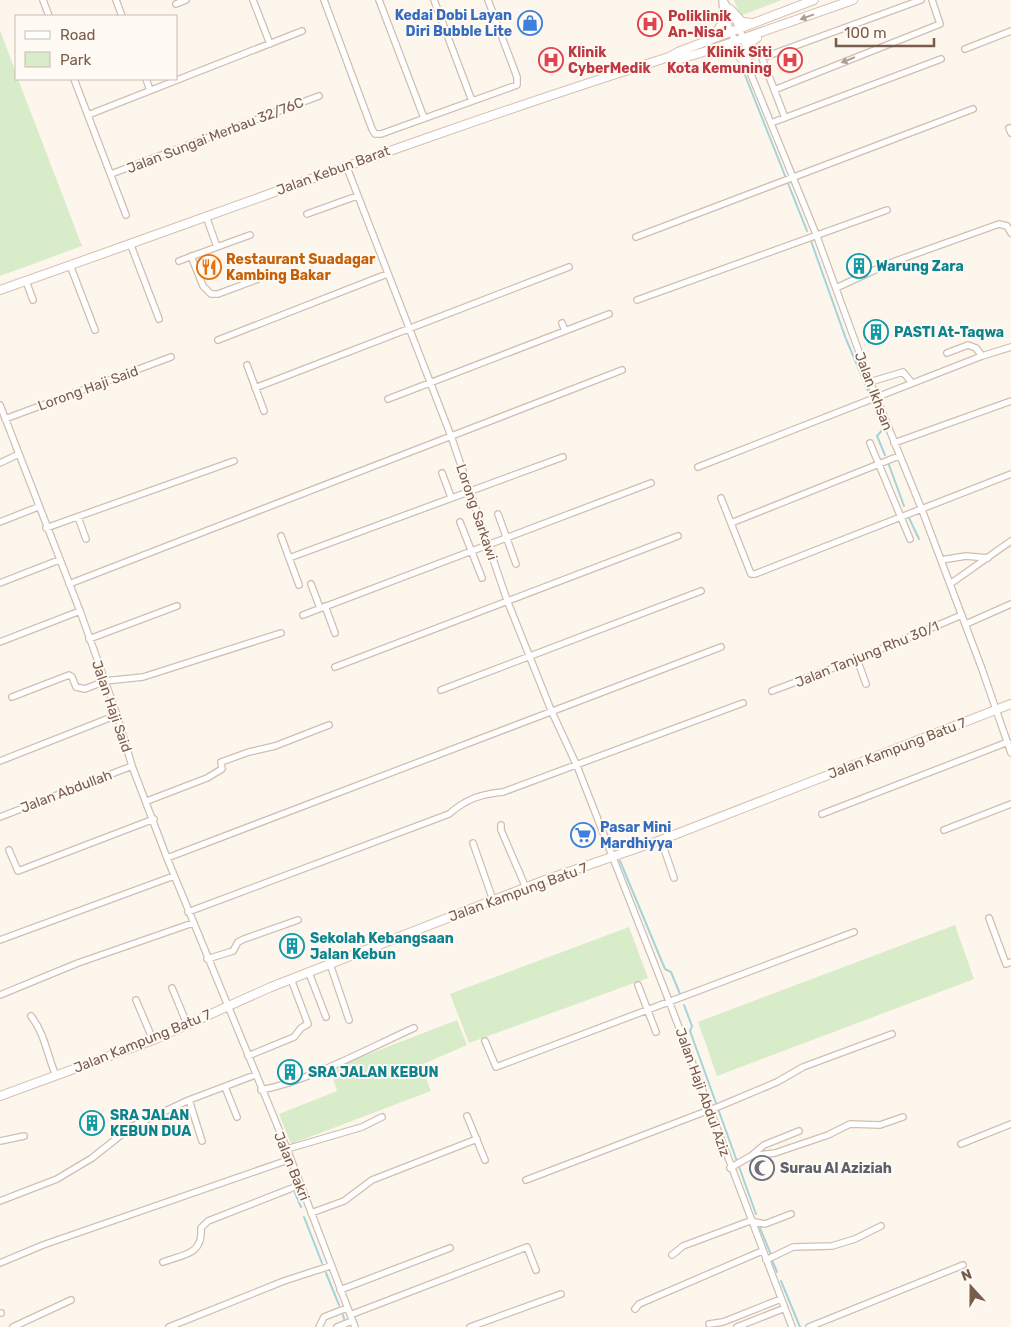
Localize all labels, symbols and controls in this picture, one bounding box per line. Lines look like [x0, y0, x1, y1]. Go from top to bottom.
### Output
place label: Kedai Dobi Layan Diri Bubble Lite [395, 7, 512, 40]
place label: Poliklinik An-Nisa' [668, 8, 732, 41]
shop icon: Kedai Dobi Layan Diri Bubble Lite [517, 10, 543, 36]
hospital icon: Poliklinik An-Nisa' [637, 11, 663, 37]
one-way arrow [800, 14, 815, 21]
legend [15, 15, 178, 80]
scale bar [836, 15, 934, 47]
text: 100 m [844, 24, 886, 42]
text: Road [60, 26, 96, 44]
place label: Klinik CyberMedik [568, 44, 651, 77]
place label: Klinik Siti Kota Kemuning [667, 44, 772, 77]
hospital icon: Klinik CyberMedik [538, 47, 564, 73]
hospital icon: Klinik Siti Kota Kemuning [777, 47, 803, 73]
text: Park [60, 51, 91, 69]
one-way arrow [841, 57, 856, 64]
street label: Jalan Sungai Merbau 32/76C [124, 94, 306, 177]
street label: Jalan Kebun Barat [274, 142, 393, 199]
place label: Restaurant Suadagar Kambing Bakar [226, 251, 376, 284]
building icon: Warung Zara [846, 253, 872, 279]
restaurant icon: Restaurant Suadagar Kambing Bakar [196, 254, 222, 280]
place label: Warung Zara [876, 258, 964, 275]
building icon: PASTI At-Taqwa [863, 319, 889, 345]
place label: PASTI At-Taqwa [894, 324, 1004, 341]
street label: Jalan Ikhsan [851, 350, 896, 433]
street label: Lorong Haji Said [36, 362, 141, 415]
street label: Lorong Sarkawi [452, 462, 501, 562]
street label: Jalan Tanjung Rhu 30/1 [793, 618, 942, 691]
street label: Jalan Haji Said [88, 658, 135, 754]
street label: Jalan Kampung Batu 7 [826, 714, 969, 783]
street label: Jalan Abdullah [18, 766, 114, 817]
place label: Pasar Mini Mardhiyya [600, 819, 673, 852]
supermarket icon: Pasar Mini Mardhiyya [570, 822, 596, 848]
street label: Jalan Kampung Batu 7 [446, 859, 590, 926]
place label: Sekolah Kebangsaan Jalan Kebun [310, 930, 454, 963]
building icon: Sekolah Kebangsaan Jalan Kebun [279, 933, 305, 959]
street label: Jalan Kampung Batu 7 [71, 1006, 213, 1077]
street label: Jalan Haji Abdul Aziz [671, 1026, 734, 1159]
building icon: SRA JALAN KEBUN [277, 1059, 303, 1085]
place label: SRA JALAN KEBUN [308, 1064, 439, 1081]
place label: SRA JALAN KEBUN DUA [110, 1107, 191, 1140]
building icon: SRA JALAN KEBUN DUA [79, 1110, 105, 1136]
street label: Jalan Bakri [270, 1129, 313, 1203]
mosque icon: Surau Al Aziziah [749, 1155, 775, 1181]
place label: Surau Al Aziziah [780, 1160, 892, 1177]
north arrow [946, 1262, 996, 1312]
text: N [959, 1266, 974, 1285]

